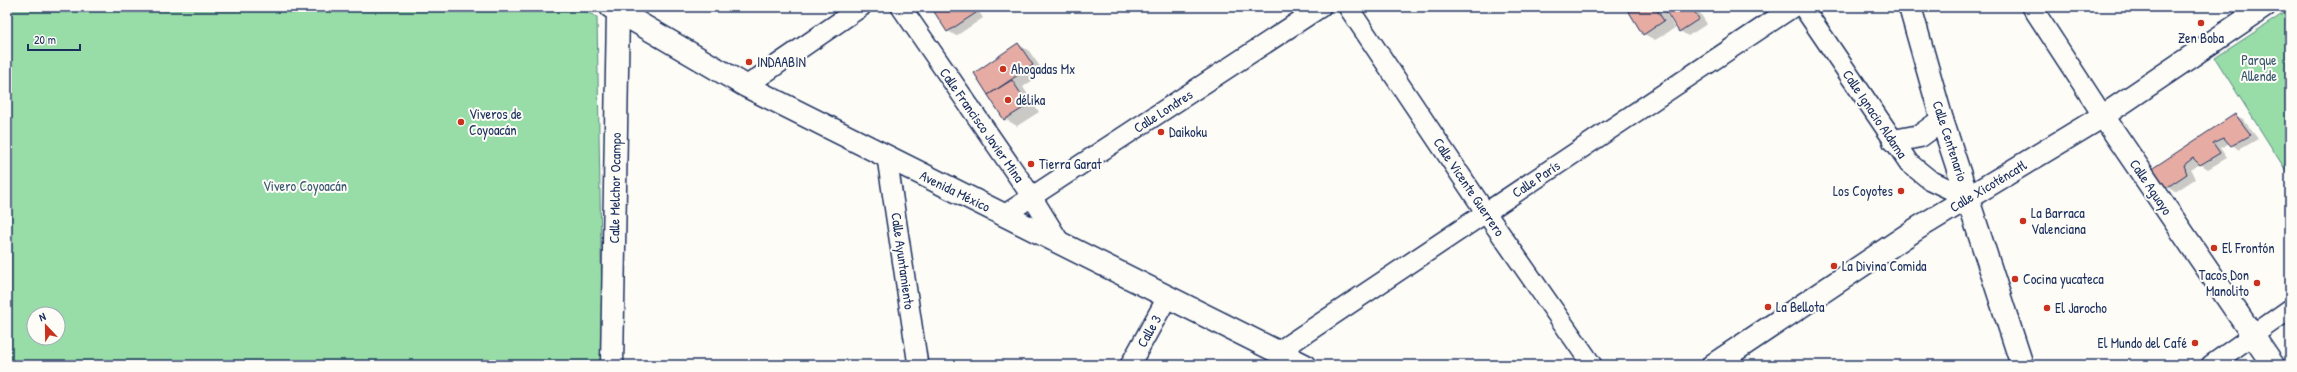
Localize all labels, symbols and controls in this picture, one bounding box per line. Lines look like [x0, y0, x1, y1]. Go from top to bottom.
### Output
marker: Zen Boba [2196, 18, 2206, 28]
scale bar [28, 26, 80, 52]
place label: Zen Boba [2178, 28, 2225, 47]
text: 20 m [34, 31, 56, 48]
park label: Parque Allende [2241, 50, 2277, 85]
place label: INDAABIN [757, 52, 806, 71]
marker: INDAABIN [744, 57, 754, 67]
place label: Ahogadas Mx [1011, 59, 1075, 79]
street label: Calle Francisco Javier Mina [936, 64, 1029, 186]
marker: Ahogadas Mx [998, 64, 1008, 74]
street label: Calle Ignacio Aldama [1838, 66, 1912, 163]
street label: Calle Londres [1129, 84, 1196, 137]
place label: délika [1016, 90, 1046, 109]
marker: délika [1003, 95, 1013, 105]
street label: Calle Centenario [1928, 98, 1973, 184]
place label: Viveros de Coyoacán [469, 104, 522, 140]
marker: Viveros de Coyoacán [456, 117, 466, 127]
place label: Daikoku [1169, 122, 1208, 141]
marker: Daikoku [1156, 127, 1166, 137]
street label: Calle Melchor Ocampo [604, 132, 626, 244]
street label: Calle Vicente Guerrero [1429, 134, 1510, 240]
place label: Tierra Garat [1039, 154, 1102, 173]
street label: Calle Xicoténcatl [1946, 155, 2030, 216]
street label: Calle Aguayo [2125, 155, 2177, 219]
street label: Calle París [1508, 156, 1563, 202]
marker: Tierra Garat [1026, 159, 1036, 169]
street label: Avenida México [917, 165, 994, 216]
park label: Vivero Coyoacán [263, 176, 347, 196]
place label: Los Coyotes [1833, 181, 1893, 201]
marker: Los Coyotes [1896, 186, 1906, 196]
place label: La Barraca Valenciana [2031, 203, 2086, 238]
street label: Calle Ayuntamiento [886, 211, 920, 311]
marker: La Barraca Valenciana [2018, 216, 2028, 226]
place label: El Frontón [2222, 238, 2275, 257]
marker: El Frontón [2209, 243, 2219, 253]
place label: La Divina Comida [1842, 256, 1927, 275]
marker: La Divina Comida [1829, 261, 1839, 271]
place label: Tacos Don Manolito [2199, 265, 2249, 300]
place label: Cocina yucateca [2023, 269, 2104, 289]
marker: Cocina yucateca [2010, 274, 2020, 284]
marker: Tacos Don Manolito [2252, 278, 2262, 288]
place label: La Bellota [1776, 297, 1825, 316]
place label: El Jarocho [2055, 298, 2107, 317]
marker: La Bellota [1763, 302, 1773, 312]
marker: El Jarocho [2042, 303, 2052, 313]
north arrow [26, 306, 66, 346]
text: N [37, 309, 48, 324]
street label: Calle 3 [1132, 311, 1165, 350]
place label: El Mundo del Café [2098, 333, 2187, 352]
marker: El Mundo del Café [2190, 338, 2200, 348]

